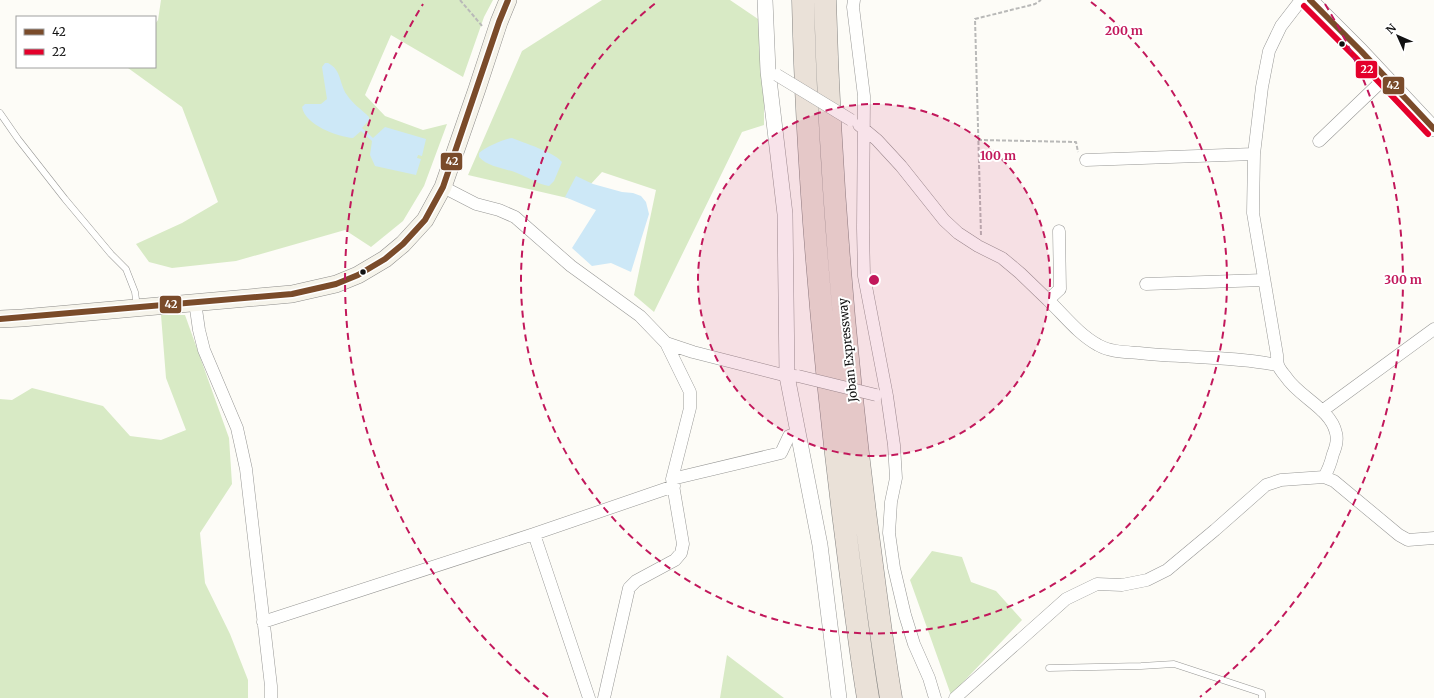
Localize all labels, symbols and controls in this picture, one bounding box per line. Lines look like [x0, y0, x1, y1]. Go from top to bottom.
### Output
legend [16, 16, 156, 68]
north arrow [1378, 16, 1418, 56]
text: N [1383, 21, 1399, 37]
text: 200 m [1105, 23, 1143, 38]
text: 42 [52, 24, 66, 39]
unlabelled marker [1337, 39, 1347, 49]
text: 22 [52, 44, 66, 59]
line badge: 22 [1355, 60, 1378, 79]
text: 22 [1361, 62, 1374, 76]
line badge: 42 [1382, 76, 1405, 95]
text: 42 [1386, 78, 1400, 92]
text: 100 m [980, 148, 1016, 163]
line badge: 42 [440, 152, 463, 171]
text: 42 [445, 154, 459, 168]
unlabelled marker [358, 267, 368, 277]
text: 300 m [1384, 272, 1422, 287]
centre of rings [867, 273, 881, 287]
line badge: 42 [159, 295, 182, 314]
text: 42 [164, 297, 178, 311]
street label: Joban Expressway [835, 297, 861, 404]

